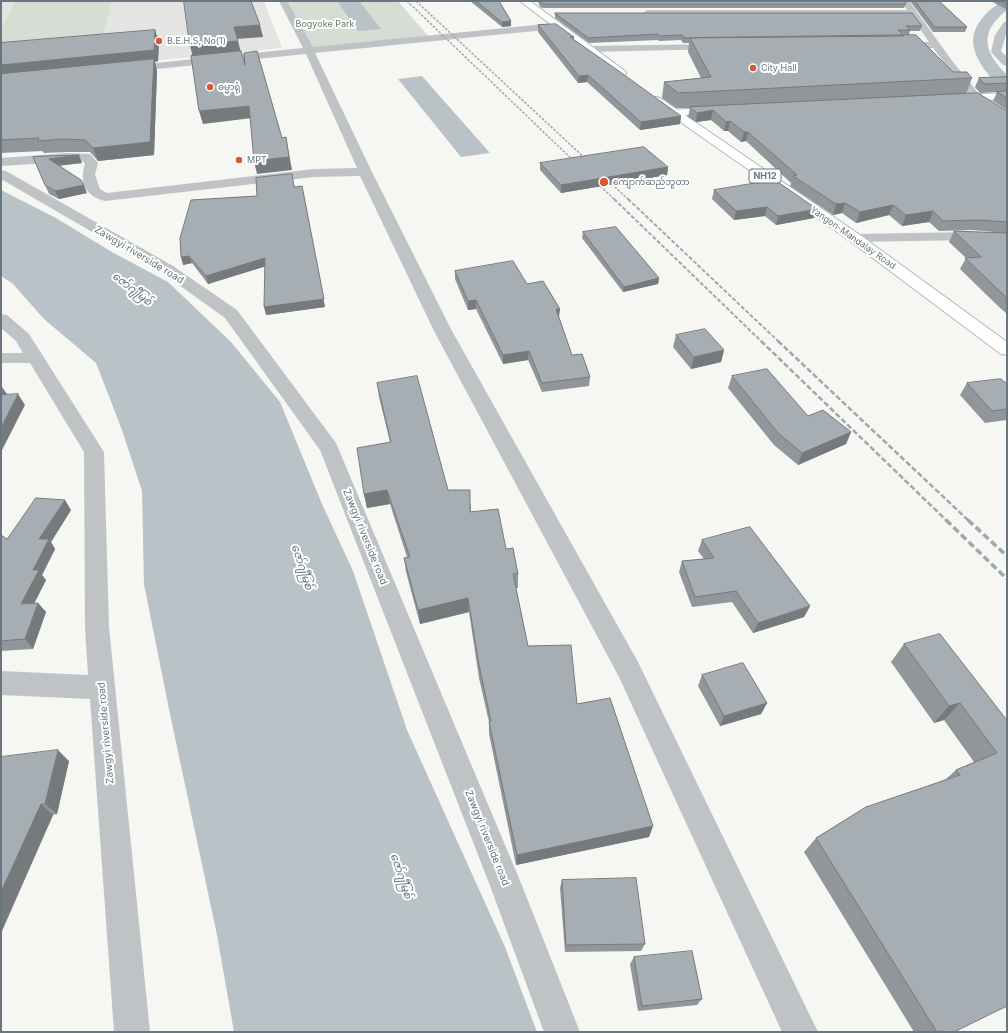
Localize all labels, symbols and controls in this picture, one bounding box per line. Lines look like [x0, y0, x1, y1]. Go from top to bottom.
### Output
park label: Bogyoke Park [296, 19, 354, 29]
marker: B.E.H.S, No(1) [154, 36, 164, 46]
place label: B.E.H.S, No(1) [167, 36, 226, 46]
marker: City Hall [748, 63, 758, 73]
place label: City Hall [761, 63, 797, 73]
marker: ဓမ္မာရုံ [205, 82, 215, 92]
place label: ဓမ္မာရုံ [218, 82, 240, 92]
marker: MPT [234, 155, 244, 165]
place label: MPT [247, 155, 267, 165]
road number: NH12 [749, 169, 781, 183]
marker: ကျောက်ဆည်ဘူတာ [598, 176, 610, 188]
place label: ကျောက်ဆည်ဘူတာ [613, 177, 690, 187]
street label: Yangon-Mandalay Road [808, 204, 898, 272]
street label: Zawgyi riverside road [92, 224, 186, 286]
water label: ဇော်ဂျီမြစ် [109, 269, 155, 309]
street label: Zawgyi riverside road [340, 487, 390, 587]
water label: ဇော်ဂျီမြစ် [288, 543, 316, 591]
street label: Zawgyi riverside road [96, 682, 116, 784]
street label: Zawgyi riverside road [462, 788, 512, 888]
water label: ဇော်ဂျီမြစ် [387, 852, 415, 900]

